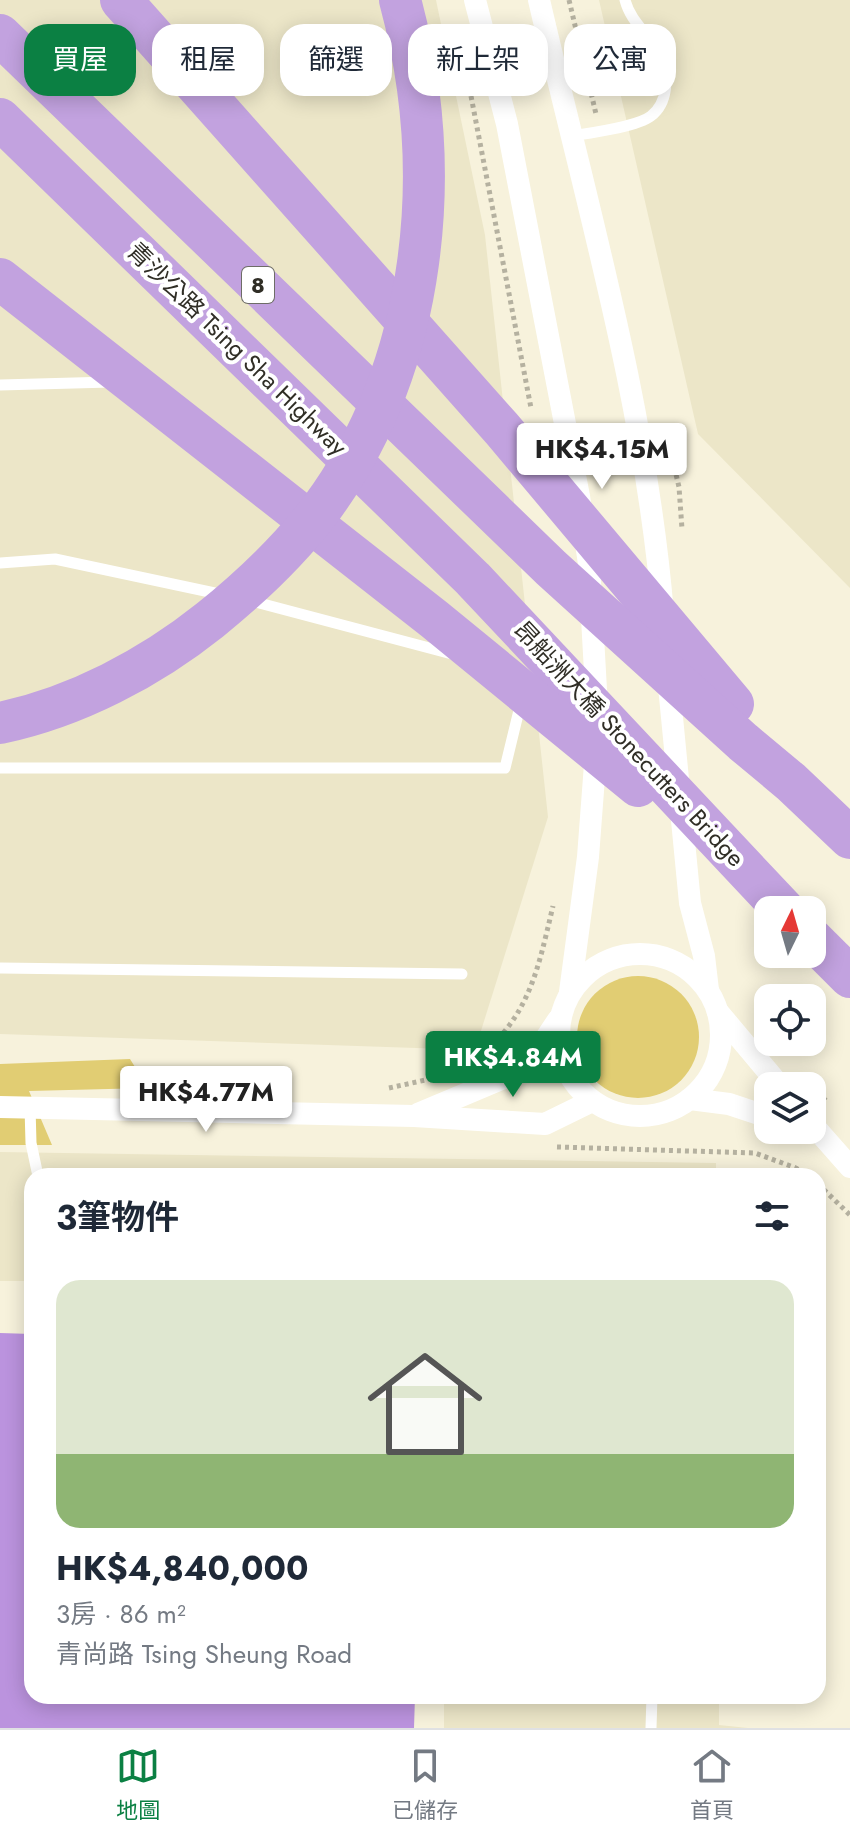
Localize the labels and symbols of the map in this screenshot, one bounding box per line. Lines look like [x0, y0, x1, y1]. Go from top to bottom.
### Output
street label: 青沙公路 Tsing Sha Highway [120, 234, 355, 464]
road number: 8 [242, 267, 274, 303]
pin: HK$4.15M [519, 423, 685, 491]
street label: 昂船洲大橋 Stonecutters Bridge [506, 613, 753, 874]
north arrow [754, 896, 826, 968]
pin: HK$4.84M [430, 1031, 596, 1099]
pin: HK$4.77M [123, 1066, 289, 1134]

